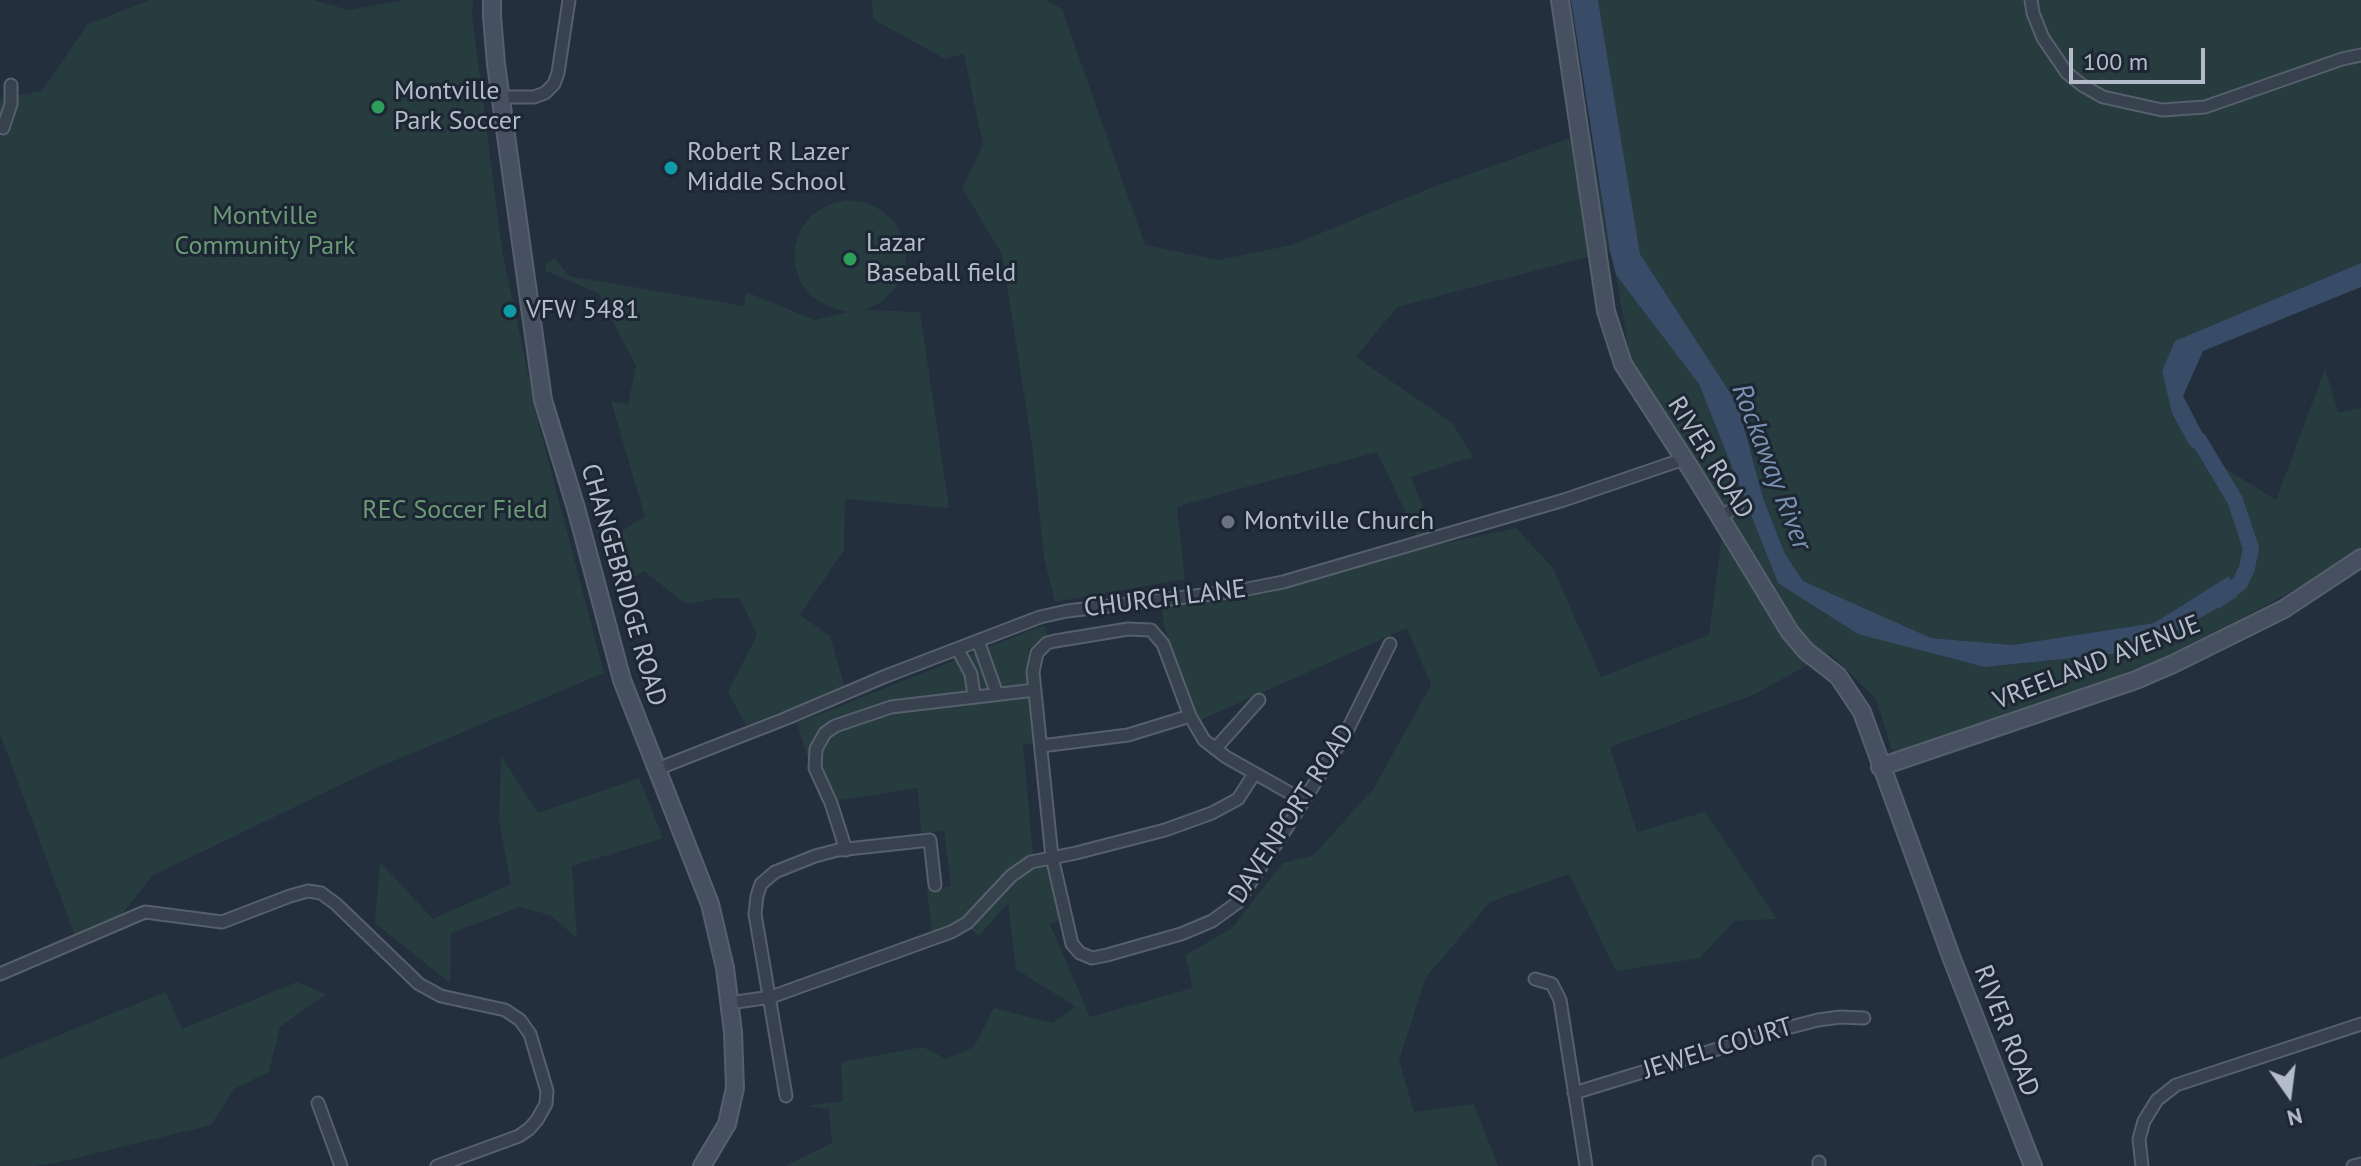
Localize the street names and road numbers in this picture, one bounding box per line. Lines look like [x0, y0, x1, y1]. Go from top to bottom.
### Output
street label: RIVER ROAD [1660, 391, 1760, 525]
street label: CHANGEBRIDGE ROAD [573, 460, 673, 710]
street label: CHURCH LANE [1082, 574, 1248, 624]
street label: VREELAND AVENUE [1989, 609, 2205, 717]
street label: DAVENPORT ROAD [1222, 719, 1362, 909]
street label: RIVER ROAD [1967, 961, 2045, 1101]
street label: JEWEL COURT [1640, 1011, 1796, 1087]

